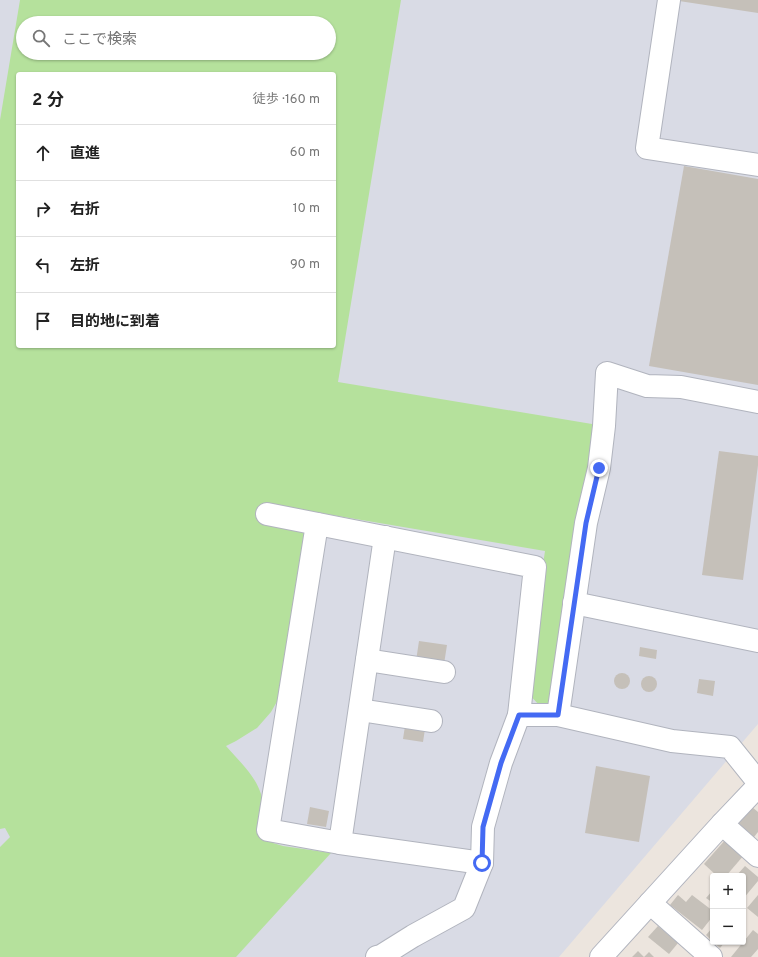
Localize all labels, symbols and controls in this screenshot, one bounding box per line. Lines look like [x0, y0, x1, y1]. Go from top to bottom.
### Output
search box [16, 16, 336, 60]
icon: search [30, 27, 52, 49]
text: ここで検索 [62, 31, 137, 50]
text: 2 分 [32, 90, 64, 112]
text: 徒歩 · 160 m [253, 92, 320, 108]
icon: ahead [32, 142, 54, 164]
text: 直進 [70, 145, 100, 164]
text: 60 m [290, 145, 320, 161]
icon: right [32, 198, 54, 220]
text: 右折 [70, 201, 100, 220]
text: 10 m [293, 201, 320, 217]
icon: left [32, 254, 54, 276]
text: 左折 [70, 257, 100, 276]
text: 90 m [290, 257, 320, 273]
icon: arrive [32, 310, 54, 332]
text: 目的地に到着 [70, 313, 160, 332]
route end [590, 459, 608, 477]
route start [473, 854, 491, 872]
map controls [710, 873, 746, 945]
button: + [710, 873, 746, 909]
button: − [710, 909, 746, 945]

